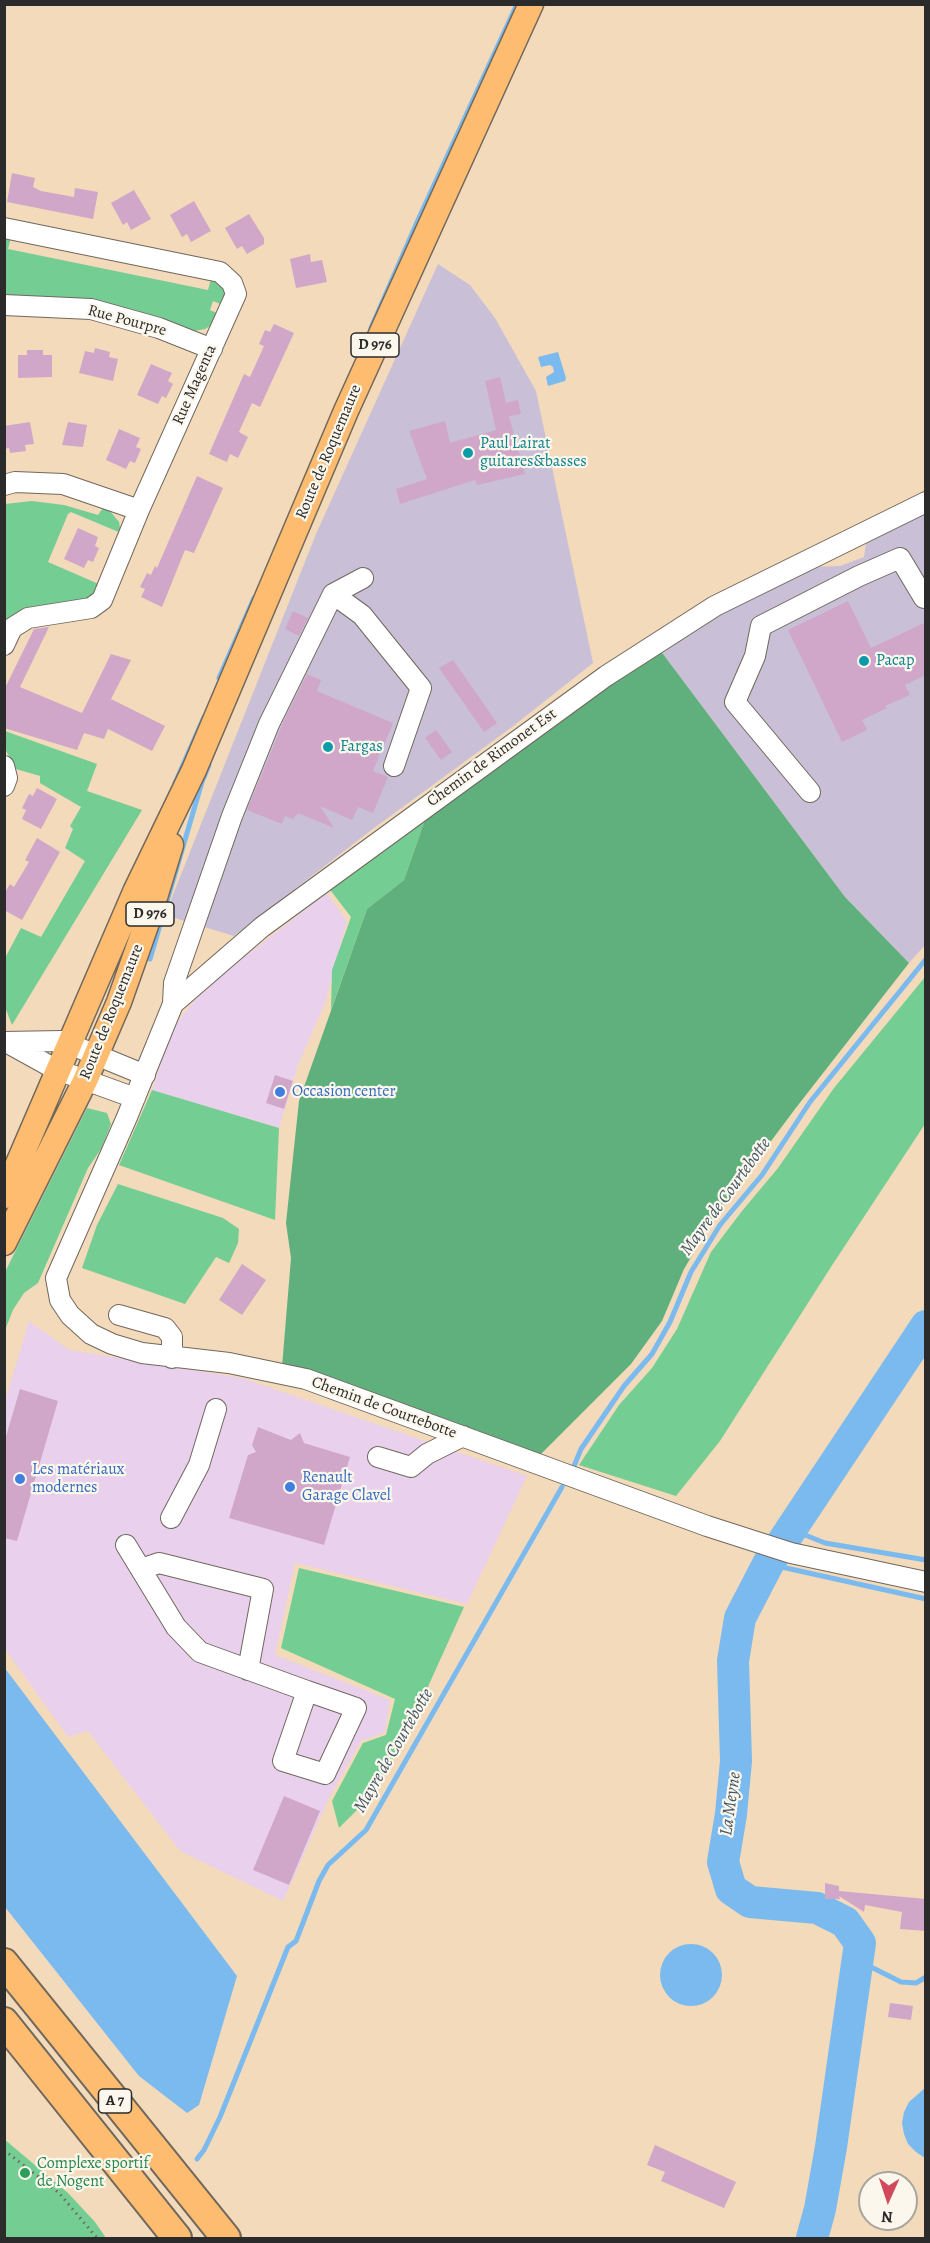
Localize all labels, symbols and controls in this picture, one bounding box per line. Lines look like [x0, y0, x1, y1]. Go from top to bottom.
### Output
street label: Rue Pourpre [86, 301, 168, 341]
road number: D 976 [351, 333, 399, 357]
street label: Rue Magenta [169, 342, 221, 428]
street label: Route de Roquemaure [292, 382, 366, 522]
place label: Paul Lairat guitares&basses [480, 434, 587, 472]
marker: Paul Lairat guitares&basses [461, 446, 475, 460]
place label: Pacap [876, 651, 914, 671]
marker: Pacap [857, 654, 871, 668]
street label: Chemin de Rimonet Est [424, 705, 560, 811]
place label: Fargas [340, 737, 383, 757]
marker: Fargas [321, 740, 335, 754]
road number: D 976 [126, 902, 174, 926]
street label: Route de Roquemaure [76, 941, 148, 1083]
place label: Occasion center [292, 1082, 396, 1102]
marker: Occasion center [273, 1085, 287, 1099]
water label: Mayre de Courtebotte [676, 1134, 776, 1260]
street label: Chemin de Courtebotte [309, 1373, 459, 1443]
place label: Les matériaux modernes [32, 1460, 124, 1498]
place label: Renault Garage Clavel [302, 1468, 391, 1506]
marker: Les matériaux modernes [13, 1472, 27, 1486]
marker: Renault Garage Clavel [283, 1480, 297, 1494]
water label: Mayre de Courtebotte [350, 1685, 438, 1817]
water label: La Meyne [716, 1771, 746, 1837]
road number: A 7 [98, 2089, 132, 2113]
place label: Complexe sportif de Nogent [37, 2154, 149, 2192]
marker: Complexe sportif de Nogent [18, 2166, 32, 2180]
north arrow [858, 2171, 918, 2231]
text: N [881, 2206, 894, 2228]

